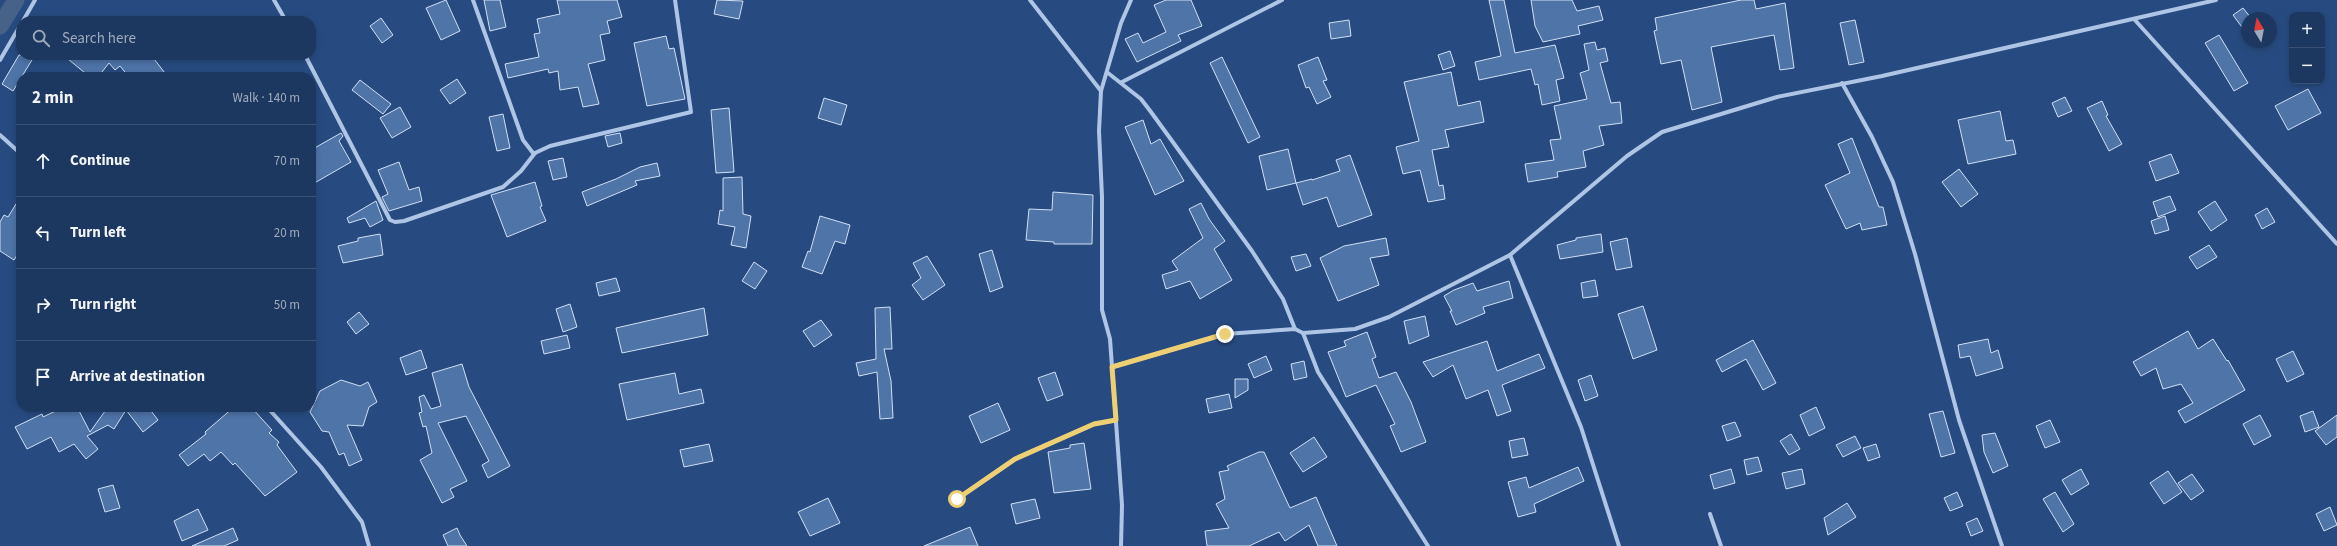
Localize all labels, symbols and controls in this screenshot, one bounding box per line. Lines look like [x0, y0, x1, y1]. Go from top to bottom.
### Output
north arrow [2241, 12, 2277, 48]
map controls [2289, 12, 2325, 84]
button: + [2289, 12, 2325, 48]
search box [16, 16, 316, 60]
icon: search [30, 27, 52, 49]
text: Search here [62, 28, 136, 49]
button: − [2289, 48, 2325, 84]
text: 2 min [32, 86, 73, 110]
text: Walk · 140 m [232, 89, 300, 107]
icon: ahead [32, 150, 54, 172]
text: Continue [70, 150, 130, 171]
text: 70 m [274, 152, 300, 170]
icon: left [32, 222, 54, 244]
text: Turn left [70, 222, 126, 243]
text: 20 m [274, 224, 300, 242]
icon: right [32, 294, 54, 316]
text: Turn right [70, 294, 136, 315]
text: 50 m [274, 296, 300, 314]
route end [1216, 325, 1234, 343]
icon: arrive [32, 366, 54, 388]
text: Arrive at destination [70, 366, 205, 387]
route start [948, 490, 966, 508]

